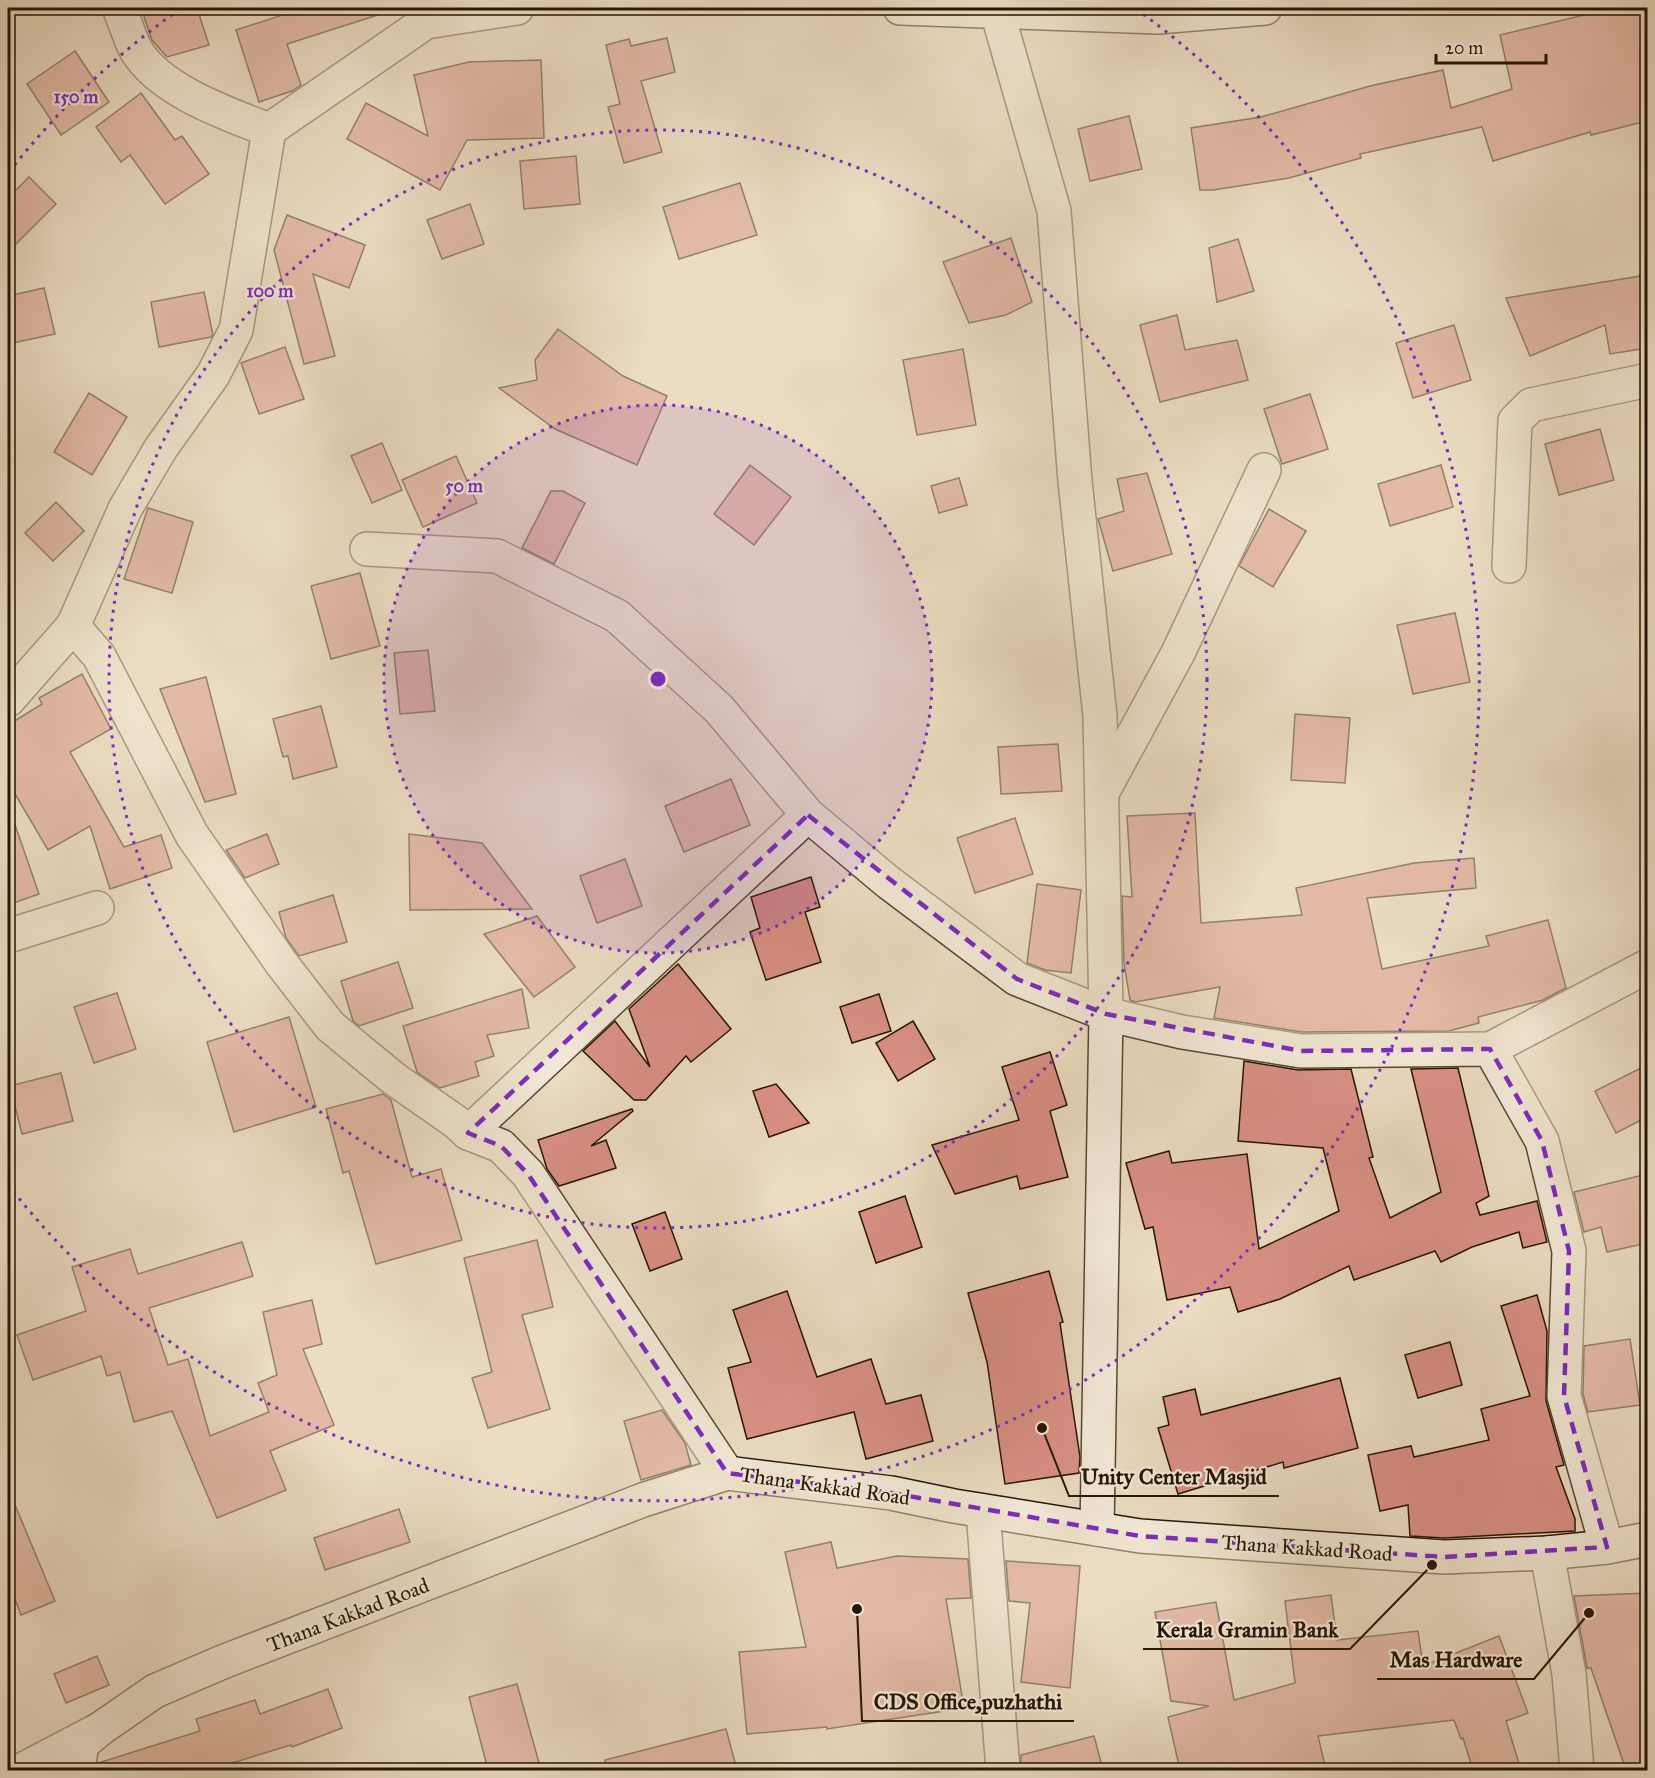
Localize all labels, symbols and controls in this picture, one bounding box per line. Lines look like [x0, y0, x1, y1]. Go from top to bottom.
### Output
scale bar [1436, 27, 1546, 65]
text: 20 m [1445, 37, 1483, 59]
text: 150 m [54, 86, 99, 108]
text: 100 m [247, 280, 294, 302]
text: 50 m [445, 475, 484, 497]
centre of rings [648, 669, 668, 689]
callout: Unity Center Masjid [1069, 1456, 1279, 1496]
street label: Thana Kakkad Road [738, 1461, 912, 1511]
text: Unity Center Masjid [1081, 1463, 1268, 1490]
street label: Thana Kakkad Road [1220, 1529, 1394, 1567]
street label: Thana Kakkad Road [263, 1572, 433, 1658]
callout: Kerala Gramin Bank [1143, 1609, 1350, 1649]
text: Kerala Gramin Bank [1156, 1616, 1339, 1643]
callout: Mas Hardware [1377, 1639, 1534, 1679]
text: Mas Hardware [1389, 1646, 1523, 1673]
callout: CDS Office,puzhathi [862, 1681, 1074, 1721]
text: CDS Office,puzhathi [874, 1688, 1063, 1715]

